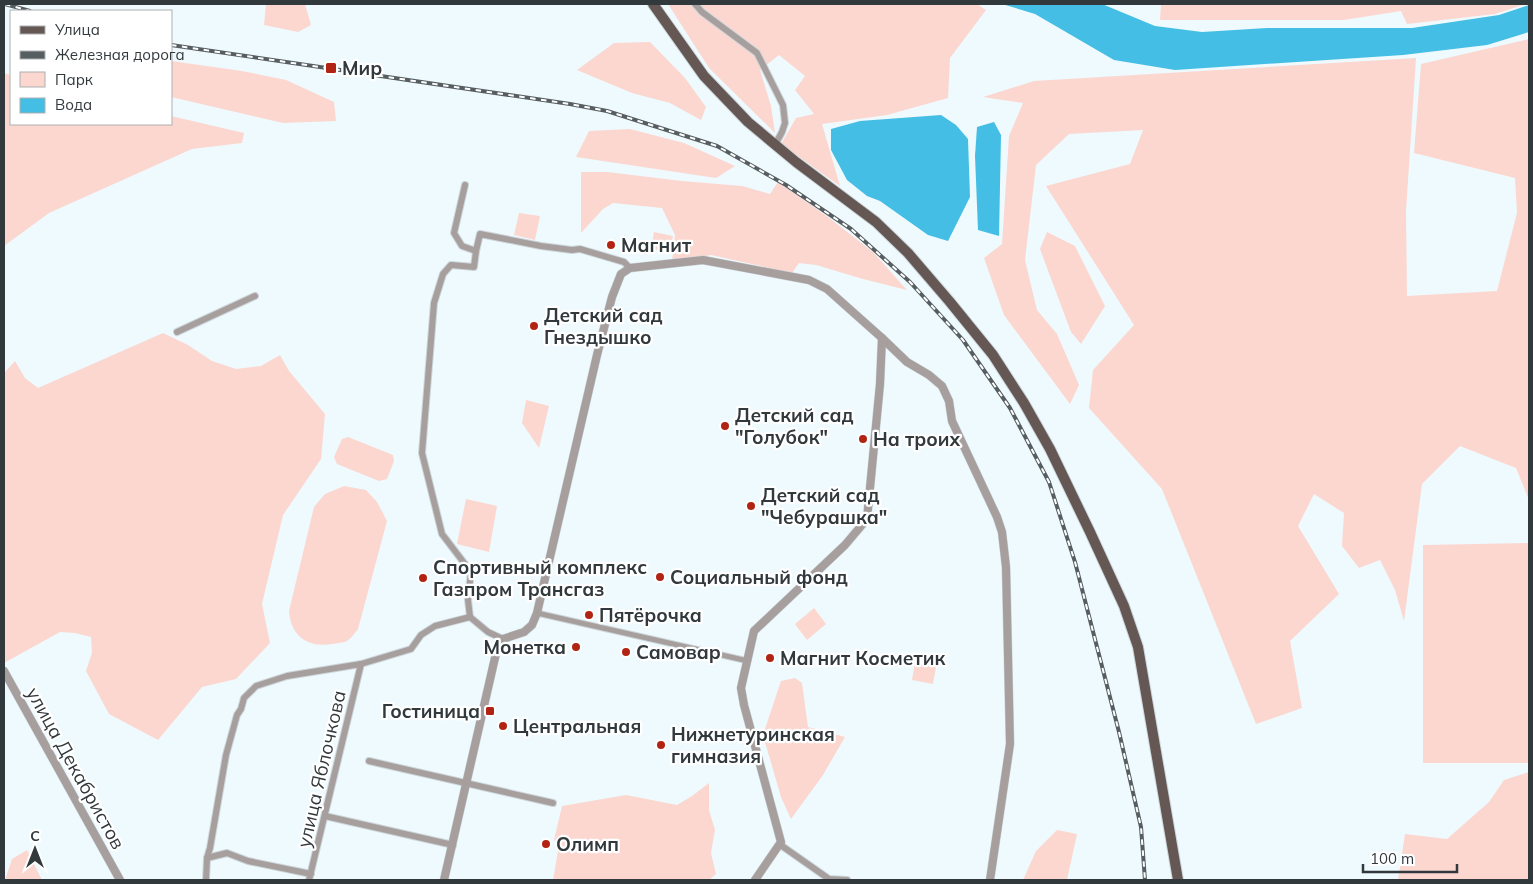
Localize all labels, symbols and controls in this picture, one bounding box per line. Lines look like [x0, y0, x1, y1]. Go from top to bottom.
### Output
legend [10, 10, 172, 125]
text: Улица [54, 20, 100, 39]
text: Железная дорога [55, 45, 185, 64]
place label: Мир [342, 56, 382, 80]
marker: Мир [324, 61, 338, 75]
text: Парк [55, 70, 94, 89]
text: Вода [55, 95, 92, 114]
place label: Магнит [621, 233, 692, 257]
marker: Магнит [605, 239, 617, 251]
place label: Детский сад Гнездышко [544, 303, 663, 349]
marker: Детский сад Гнездышко [528, 320, 540, 332]
place label: Детский сад "Голубок" [735, 403, 854, 449]
marker: Детский сад "Голубок" [719, 420, 731, 432]
place label: На троих [873, 427, 960, 451]
marker: На троих [857, 433, 869, 445]
place label: Детский сад "Чебурашка" [761, 483, 887, 529]
marker: Детский сад "Чебурашка" [745, 500, 757, 512]
place label: Спортивный комплекс Газпром Трансгаз [433, 555, 647, 601]
place label: Социальный фонд [670, 565, 848, 589]
marker: Социальный фонд [654, 571, 666, 583]
marker: Спортивный комплекс Газпром Трансгаз [417, 572, 429, 584]
place label: Пятёрочка [599, 603, 702, 627]
marker: Пятёрочка [583, 609, 595, 621]
place label: Монетка [483, 635, 566, 659]
place label: Самовар [636, 640, 721, 664]
marker: Монетка [570, 641, 582, 653]
marker: Самовар [620, 646, 632, 658]
place label: Магнит Косметик [780, 646, 945, 670]
marker: Магнит Косметик [764, 652, 776, 664]
street label: улица Декабристов [21, 683, 131, 853]
street label: улица Яблочкова [291, 688, 351, 850]
place label: Гостиница [382, 699, 480, 723]
marker: Гостиница [484, 705, 496, 717]
place label: Центральная [513, 714, 641, 738]
marker: Центральная [497, 720, 509, 732]
place label: Нижнетуринская гимназия [671, 722, 835, 768]
marker: Нижнетуринская гимназия [655, 739, 667, 751]
north arrow [10, 824, 60, 874]
text: С [30, 827, 40, 845]
place label: Олимп [556, 832, 619, 856]
marker: Олимп [540, 838, 552, 850]
scale bar [1363, 842, 1457, 874]
text: 100 m [1370, 849, 1414, 868]

